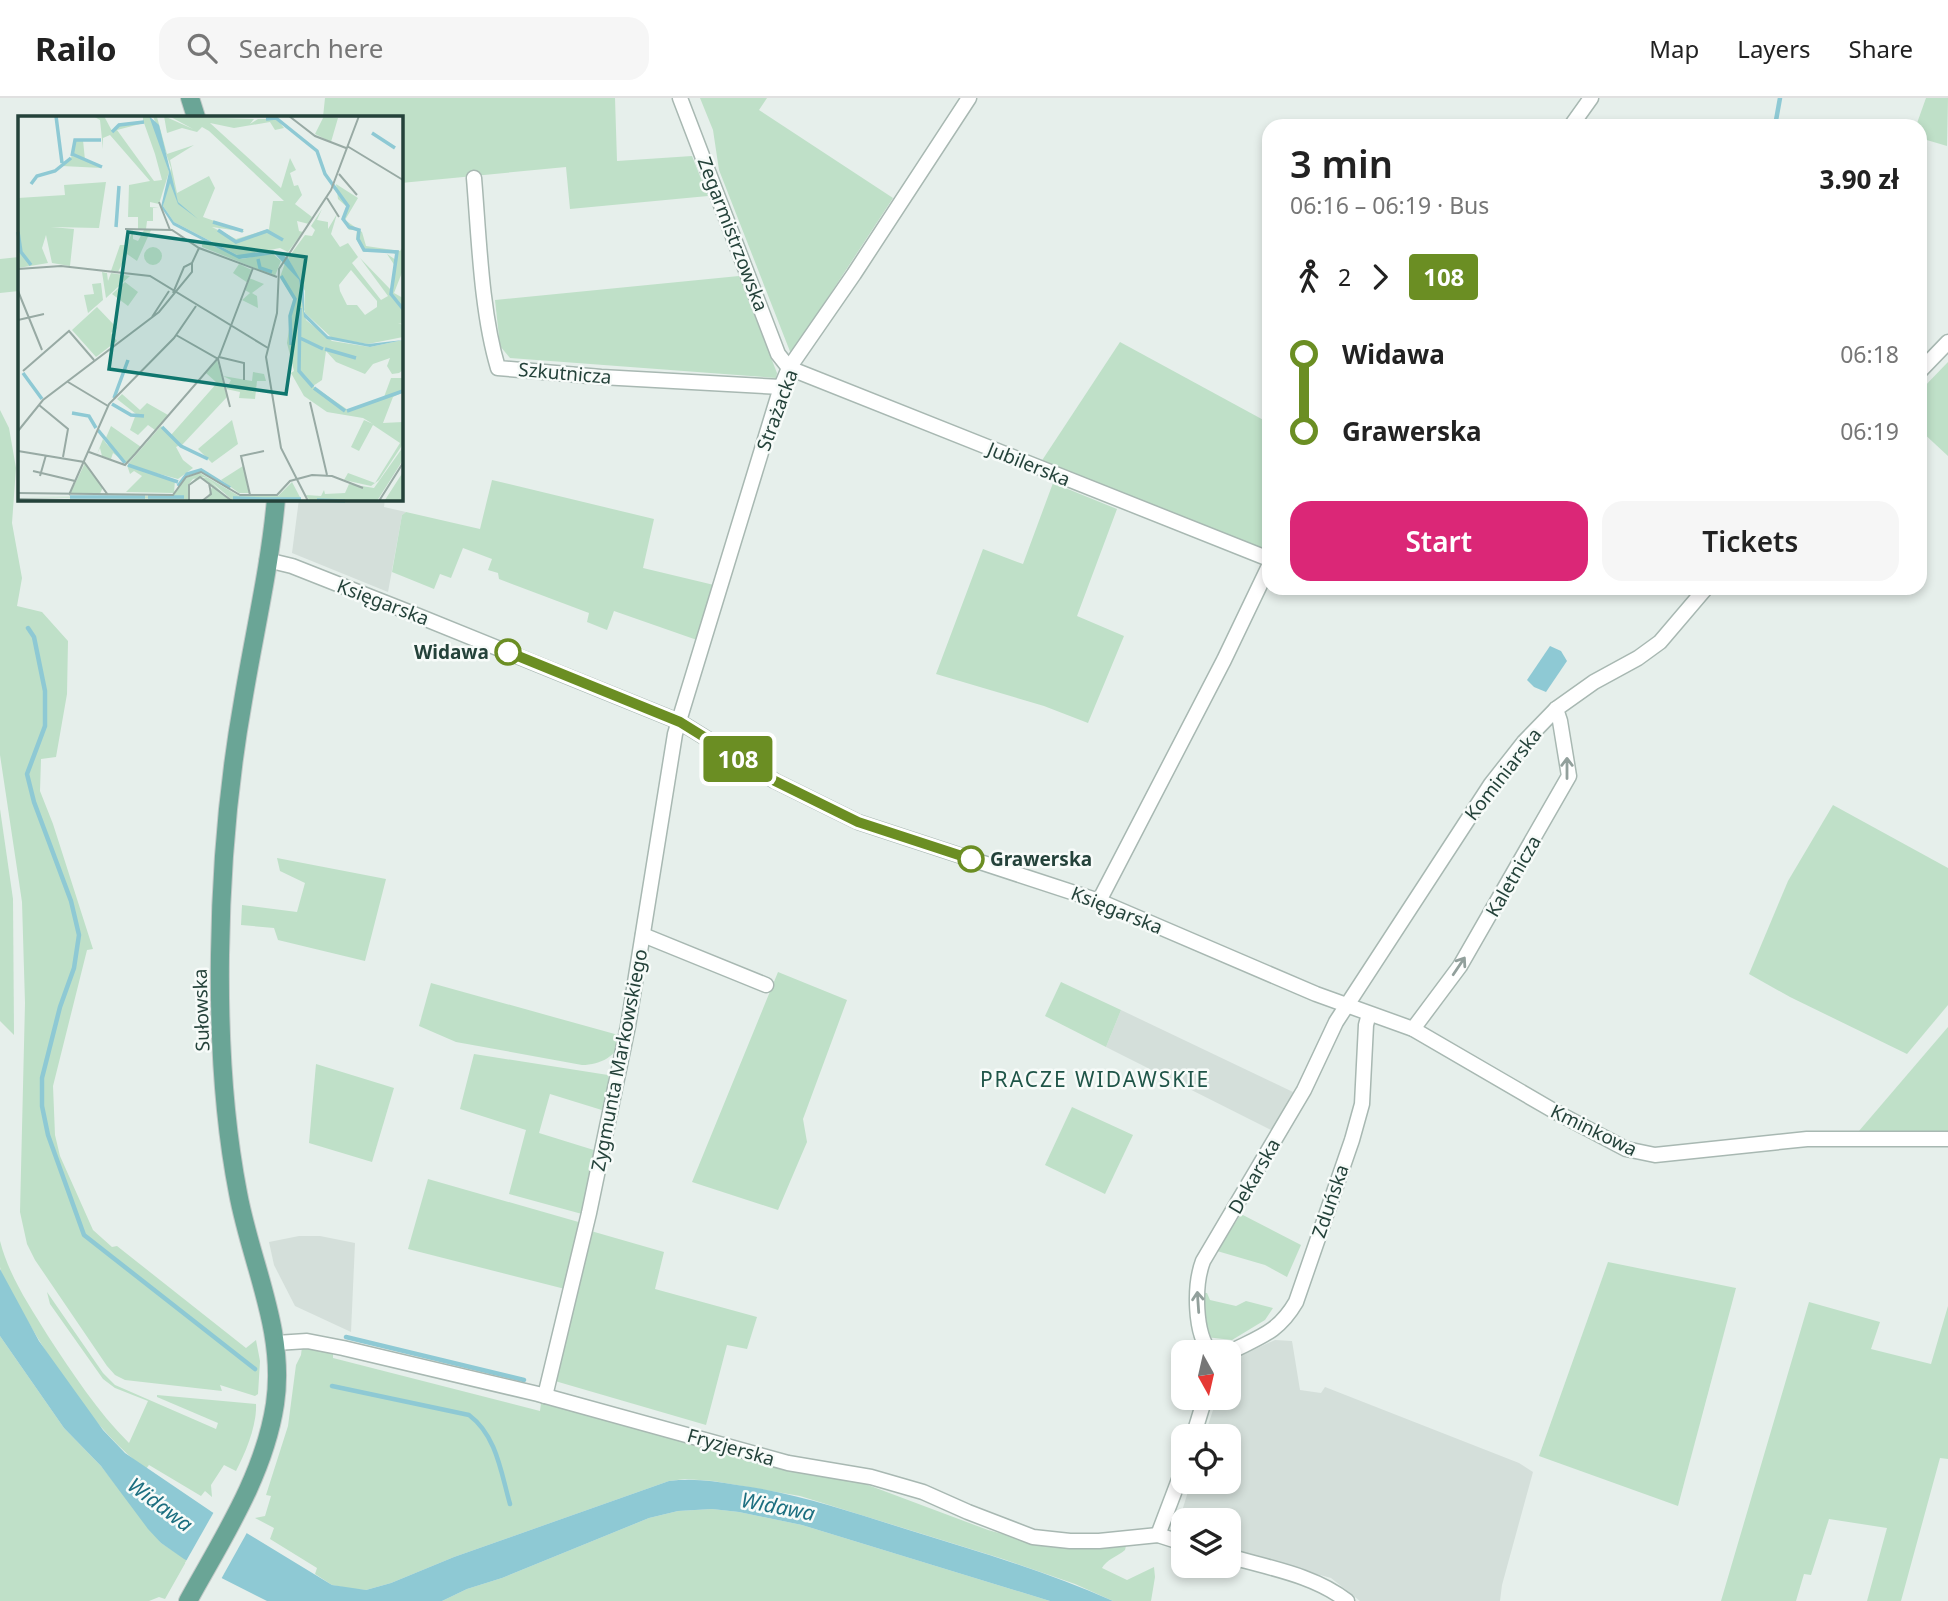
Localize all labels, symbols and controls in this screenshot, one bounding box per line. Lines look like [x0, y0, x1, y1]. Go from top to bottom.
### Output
search box [159, 17, 649, 80]
text: Railo [35, 26, 117, 71]
icon: search [183, 29, 221, 67]
text: Search here [239, 30, 383, 66]
text: Map [1649, 32, 1699, 65]
text: Layers [1737, 32, 1811, 65]
text: Share [1849, 32, 1913, 65]
inset map [18, 116, 402, 500]
text: 3 min [1290, 137, 1393, 189]
street label: Zegarmistrzowska [692, 153, 774, 315]
text: 3.90 zł [1820, 161, 1899, 197]
text: 06:16 – 06:19 · Bus [1290, 189, 1489, 221]
icon: walk [1290, 258, 1328, 296]
icon: forward [1361, 258, 1399, 296]
text: 108 [1423, 260, 1464, 293]
text: 2 [1338, 261, 1351, 293]
text: Widawa [1342, 336, 1445, 372]
text: 06:18 [1840, 338, 1899, 370]
street label: Szkutnicza [517, 356, 613, 390]
street label: Strażacka [750, 366, 804, 454]
text: Grawerska [1342, 413, 1482, 449]
text: 06:19 [1840, 415, 1899, 447]
street label: Jubilerska [982, 435, 1074, 492]
button: Start [1290, 501, 1588, 581]
button: Tickets [1602, 501, 1899, 581]
street label: Księgarska [333, 573, 433, 631]
place label: Widawa [414, 639, 489, 665]
marker: Widawa [495, 639, 521, 665]
street label: Kominiarska [1459, 722, 1547, 826]
line badge: 108 [698, 736, 778, 782]
text: 108 [717, 742, 759, 775]
one-way arrow [1560, 757, 1574, 780]
street label: Kaletnicza [1479, 830, 1547, 922]
marker: Grawerska [958, 846, 984, 872]
place label: Grawerska [990, 846, 1092, 872]
street label: Księgarska [1067, 880, 1167, 940]
street label: Zygmunta Markowskiego [585, 947, 653, 1173]
one-way arrow [1452, 957, 1466, 976]
street label: Sułowska [187, 968, 215, 1052]
district label: PRACZE WIDAWSKIE [980, 1065, 1210, 1093]
street label: Kminkowa [1546, 1098, 1642, 1162]
street label: Dekarska [1222, 1133, 1286, 1219]
street label: Zduńska [1305, 1161, 1355, 1241]
one-way arrow [1191, 1291, 1204, 1314]
north arrow [1171, 1340, 1241, 1410]
map controls [1171, 1340, 1241, 1578]
street label: Fryzjerska [684, 1422, 778, 1472]
button: locate [1171, 1424, 1241, 1494]
water label: Widawa [122, 1471, 199, 1538]
water label: Widawa [739, 1485, 818, 1527]
button: layers [1171, 1508, 1241, 1578]

